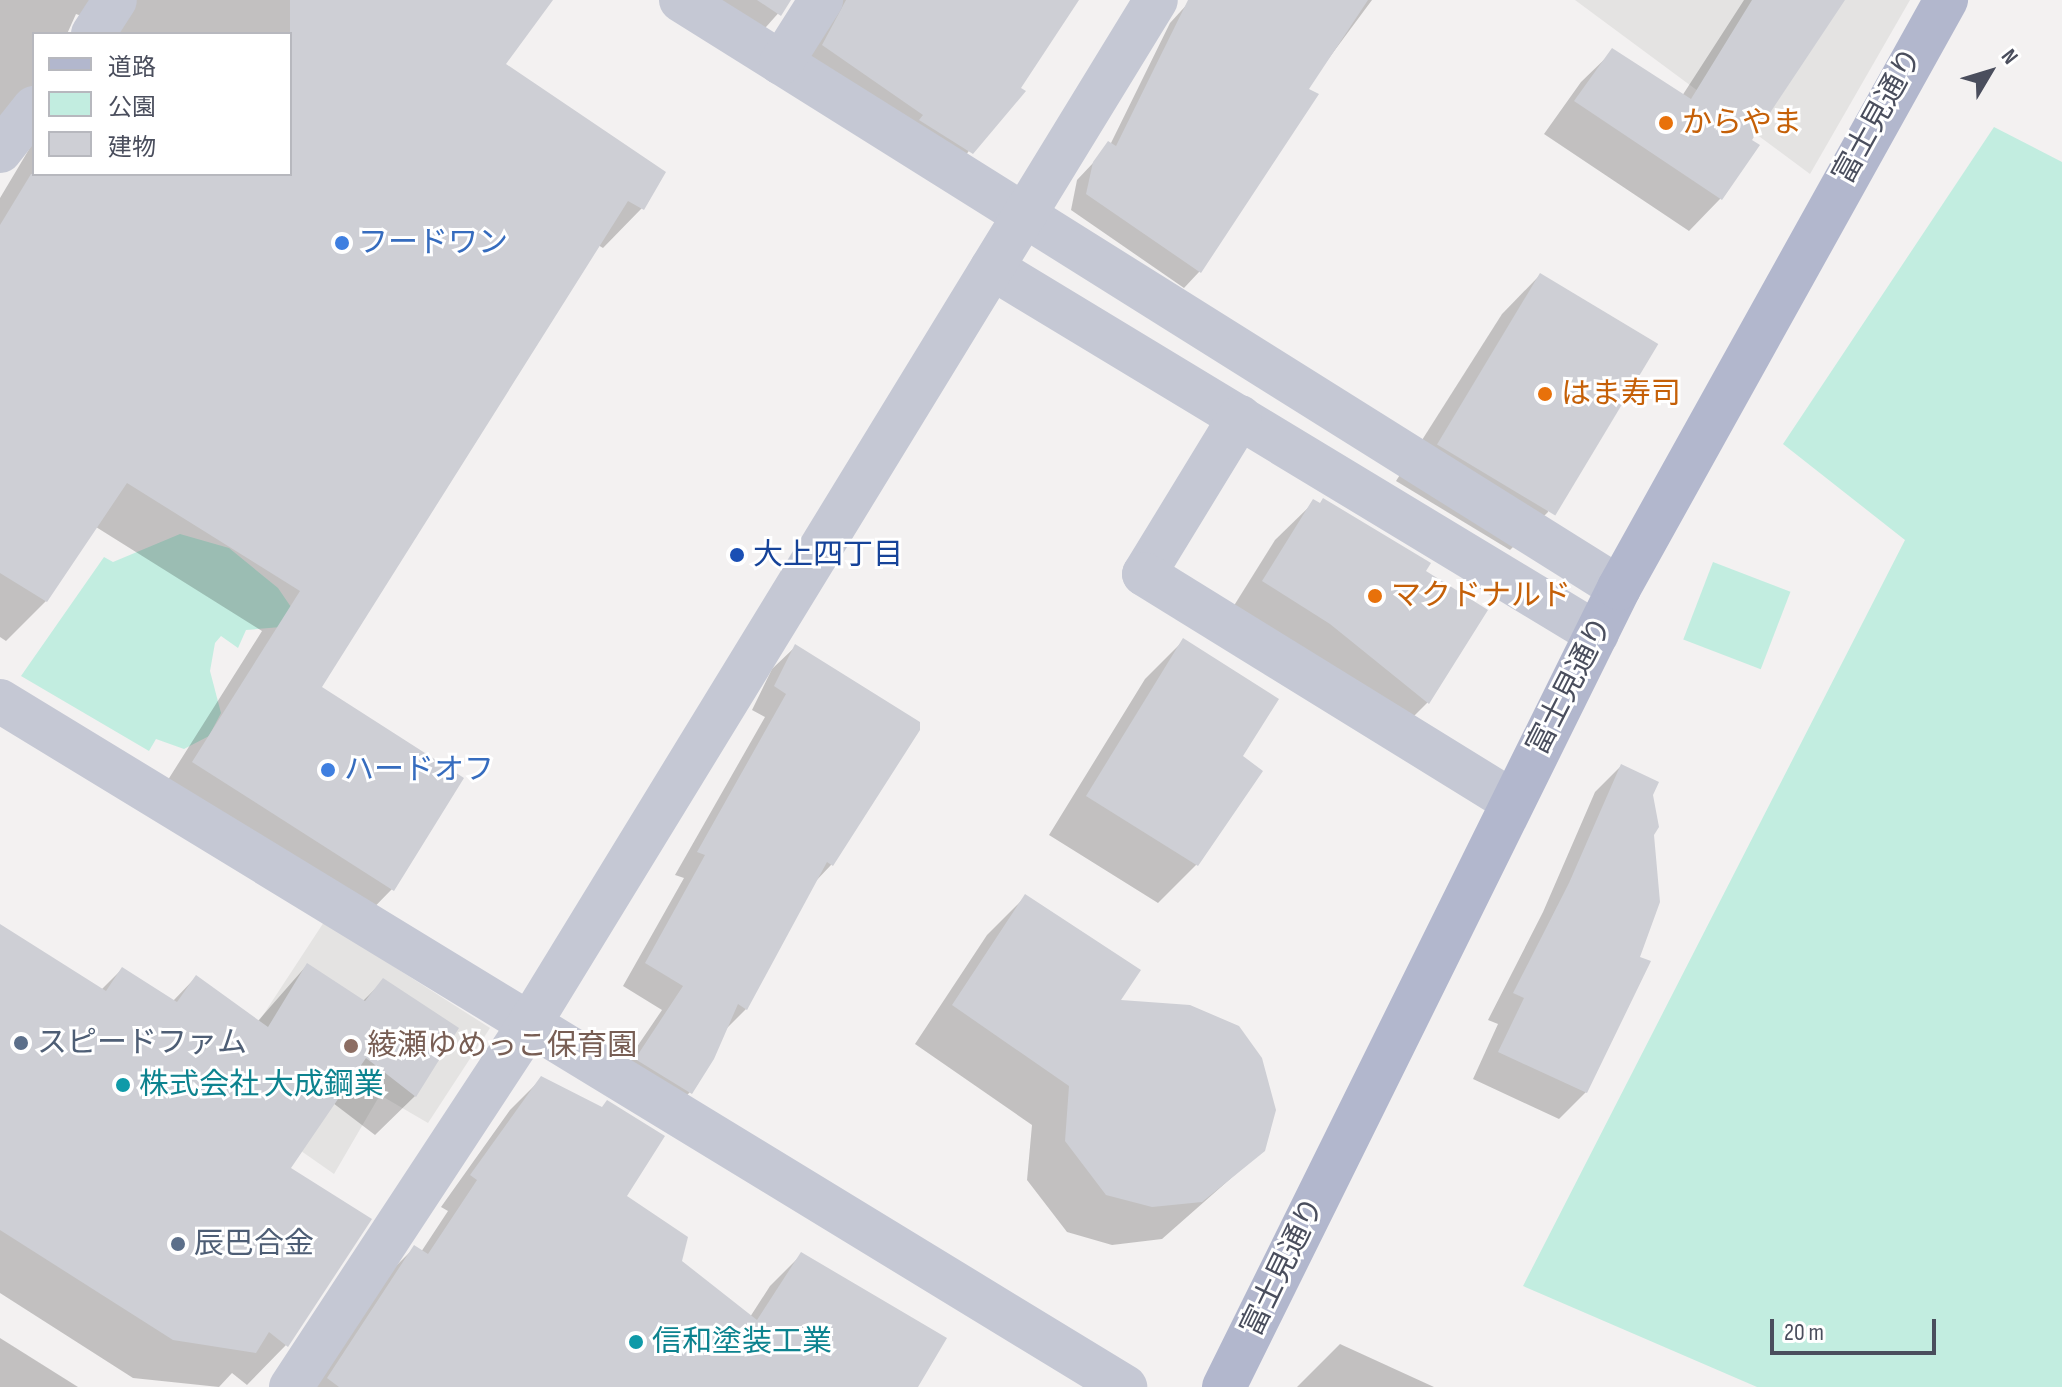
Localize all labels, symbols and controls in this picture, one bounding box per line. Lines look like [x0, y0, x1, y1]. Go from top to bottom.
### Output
legend [32, 32, 292, 176]
north arrow [1950, 32, 2030, 112]
street label: 富士見通り [1826, 42, 1930, 190]
text: N [1995, 44, 2024, 70]
text: 道路 [108, 53, 156, 82]
text: 公園 [108, 93, 156, 122]
place label: からやま [1682, 105, 1802, 141]
marker: からやま [1657, 114, 1675, 132]
text: 建物 [108, 133, 156, 162]
place label: フードワン [358, 225, 508, 261]
marker: フードワン [333, 234, 351, 252]
place label: はま寿司 [1561, 376, 1681, 412]
marker: はま寿司 [1536, 385, 1554, 403]
place label: 大上四丁目 [753, 537, 903, 573]
marker: 大上四丁目 [728, 546, 746, 564]
place label: マクドナルド [1391, 578, 1571, 614]
marker: マクドナルド [1366, 587, 1384, 605]
street label: 富士見通り [1520, 611, 1620, 761]
place label: ハードオフ [344, 752, 494, 788]
marker: ハードオフ [319, 761, 337, 779]
place label: スピードファム [37, 1025, 247, 1061]
place label: 綾瀬ゆめっこ保育園 [367, 1028, 637, 1064]
marker: スピードファム [12, 1034, 30, 1052]
marker: 綾瀬ゆめっこ保育園 [342, 1037, 360, 1055]
place label: 株式会社 大成鋼業 [139, 1067, 384, 1103]
marker: 株式会社 大成鋼業 [114, 1076, 132, 1094]
street label: 富士見通り [1234, 1192, 1332, 1342]
place label: 辰巴合金 [194, 1226, 314, 1262]
marker: 辰巴合金 [169, 1235, 187, 1253]
scale bar [1774, 1303, 1940, 1353]
text: 20 m [1784, 1318, 1824, 1347]
place label: 信和塗装工業 [652, 1324, 832, 1360]
marker: 信和塗装工業 [627, 1333, 645, 1351]

